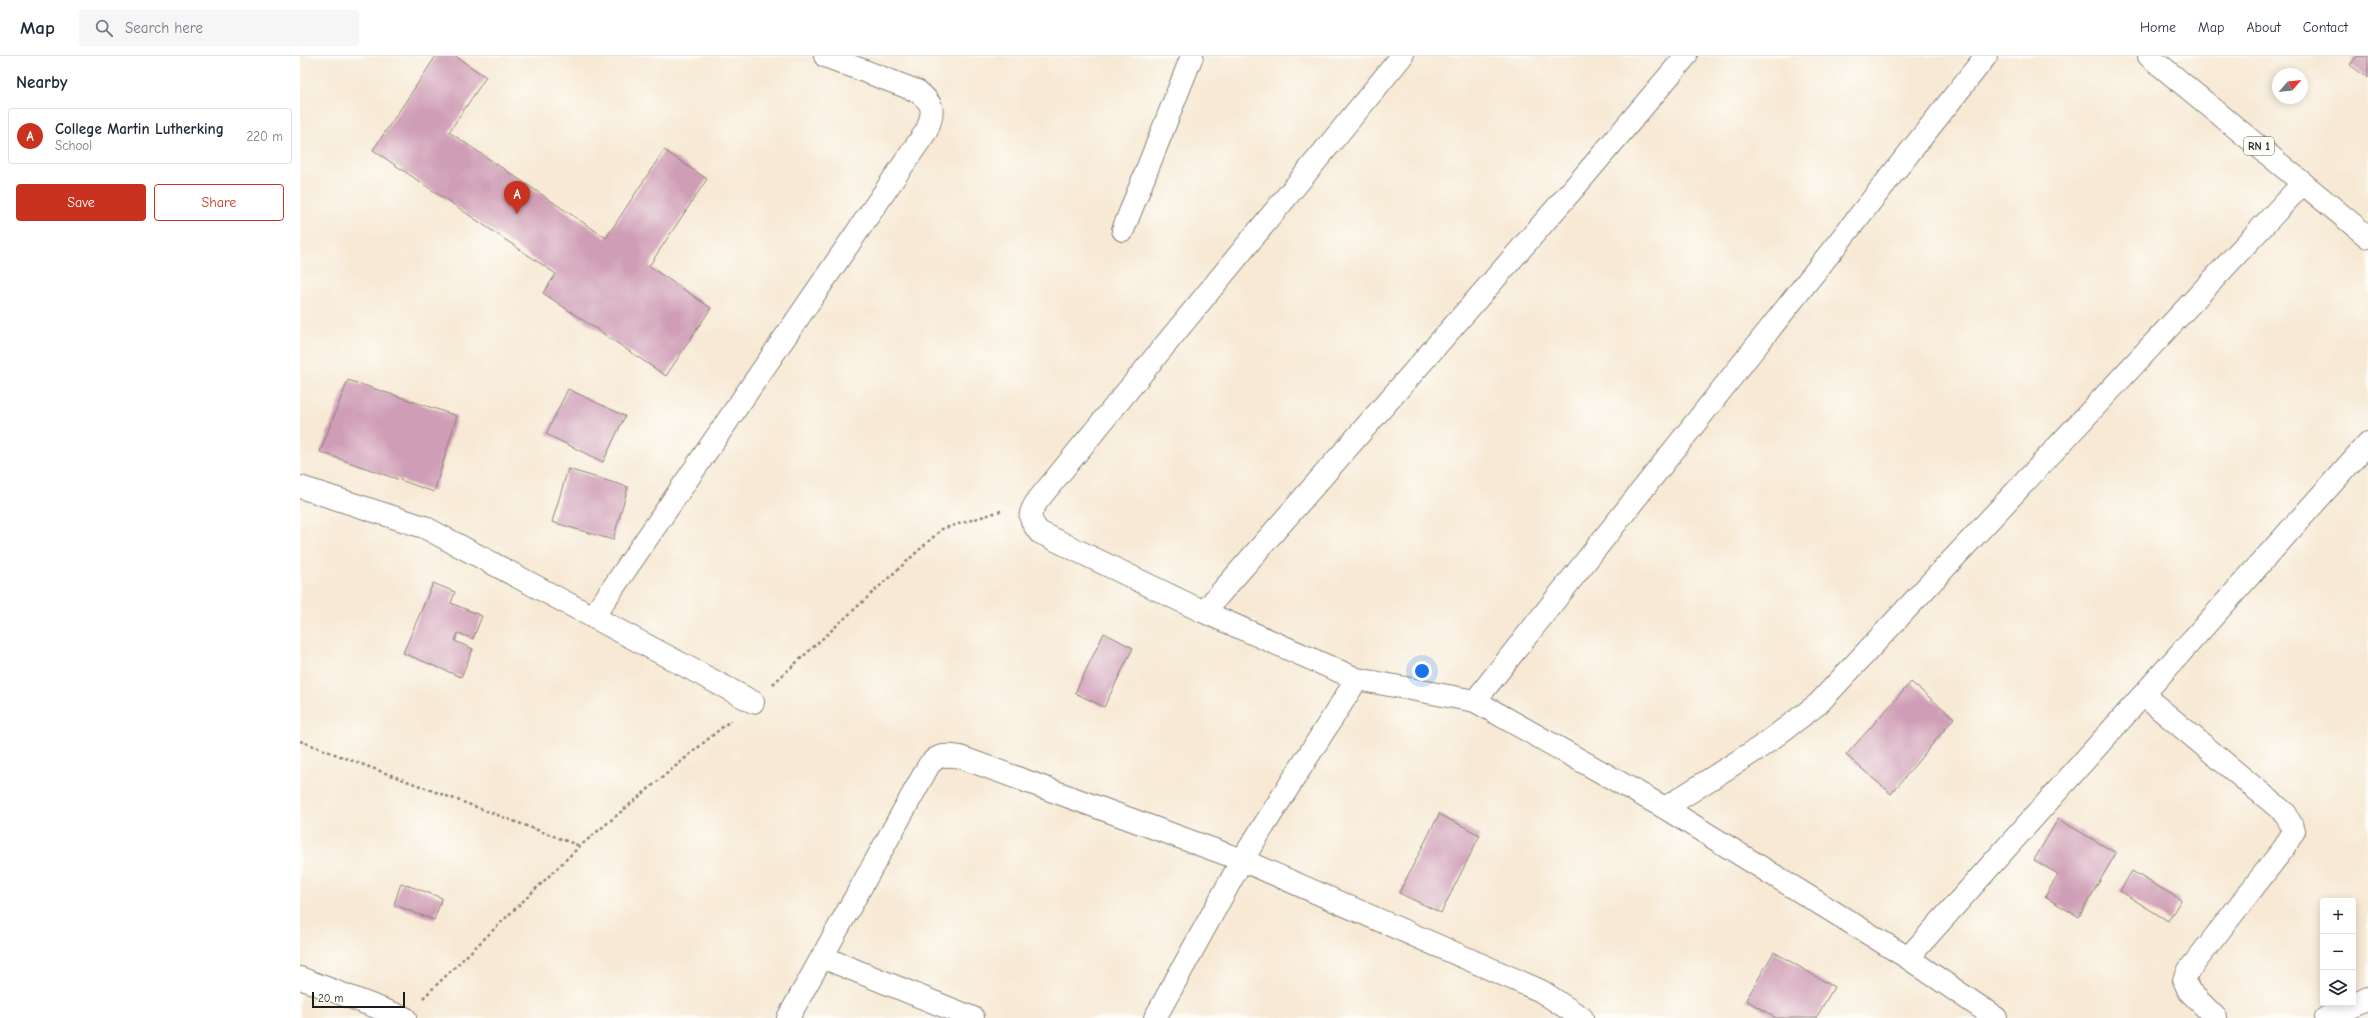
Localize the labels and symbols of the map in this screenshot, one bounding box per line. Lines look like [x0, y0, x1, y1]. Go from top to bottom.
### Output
north arrow [2272, 68, 2308, 104]
road number: RN 1 [2244, 137, 2274, 155]
pin: A [504, 181, 530, 214]
your location [1412, 661, 1432, 681]
scale bar [312, 990, 405, 1009]

